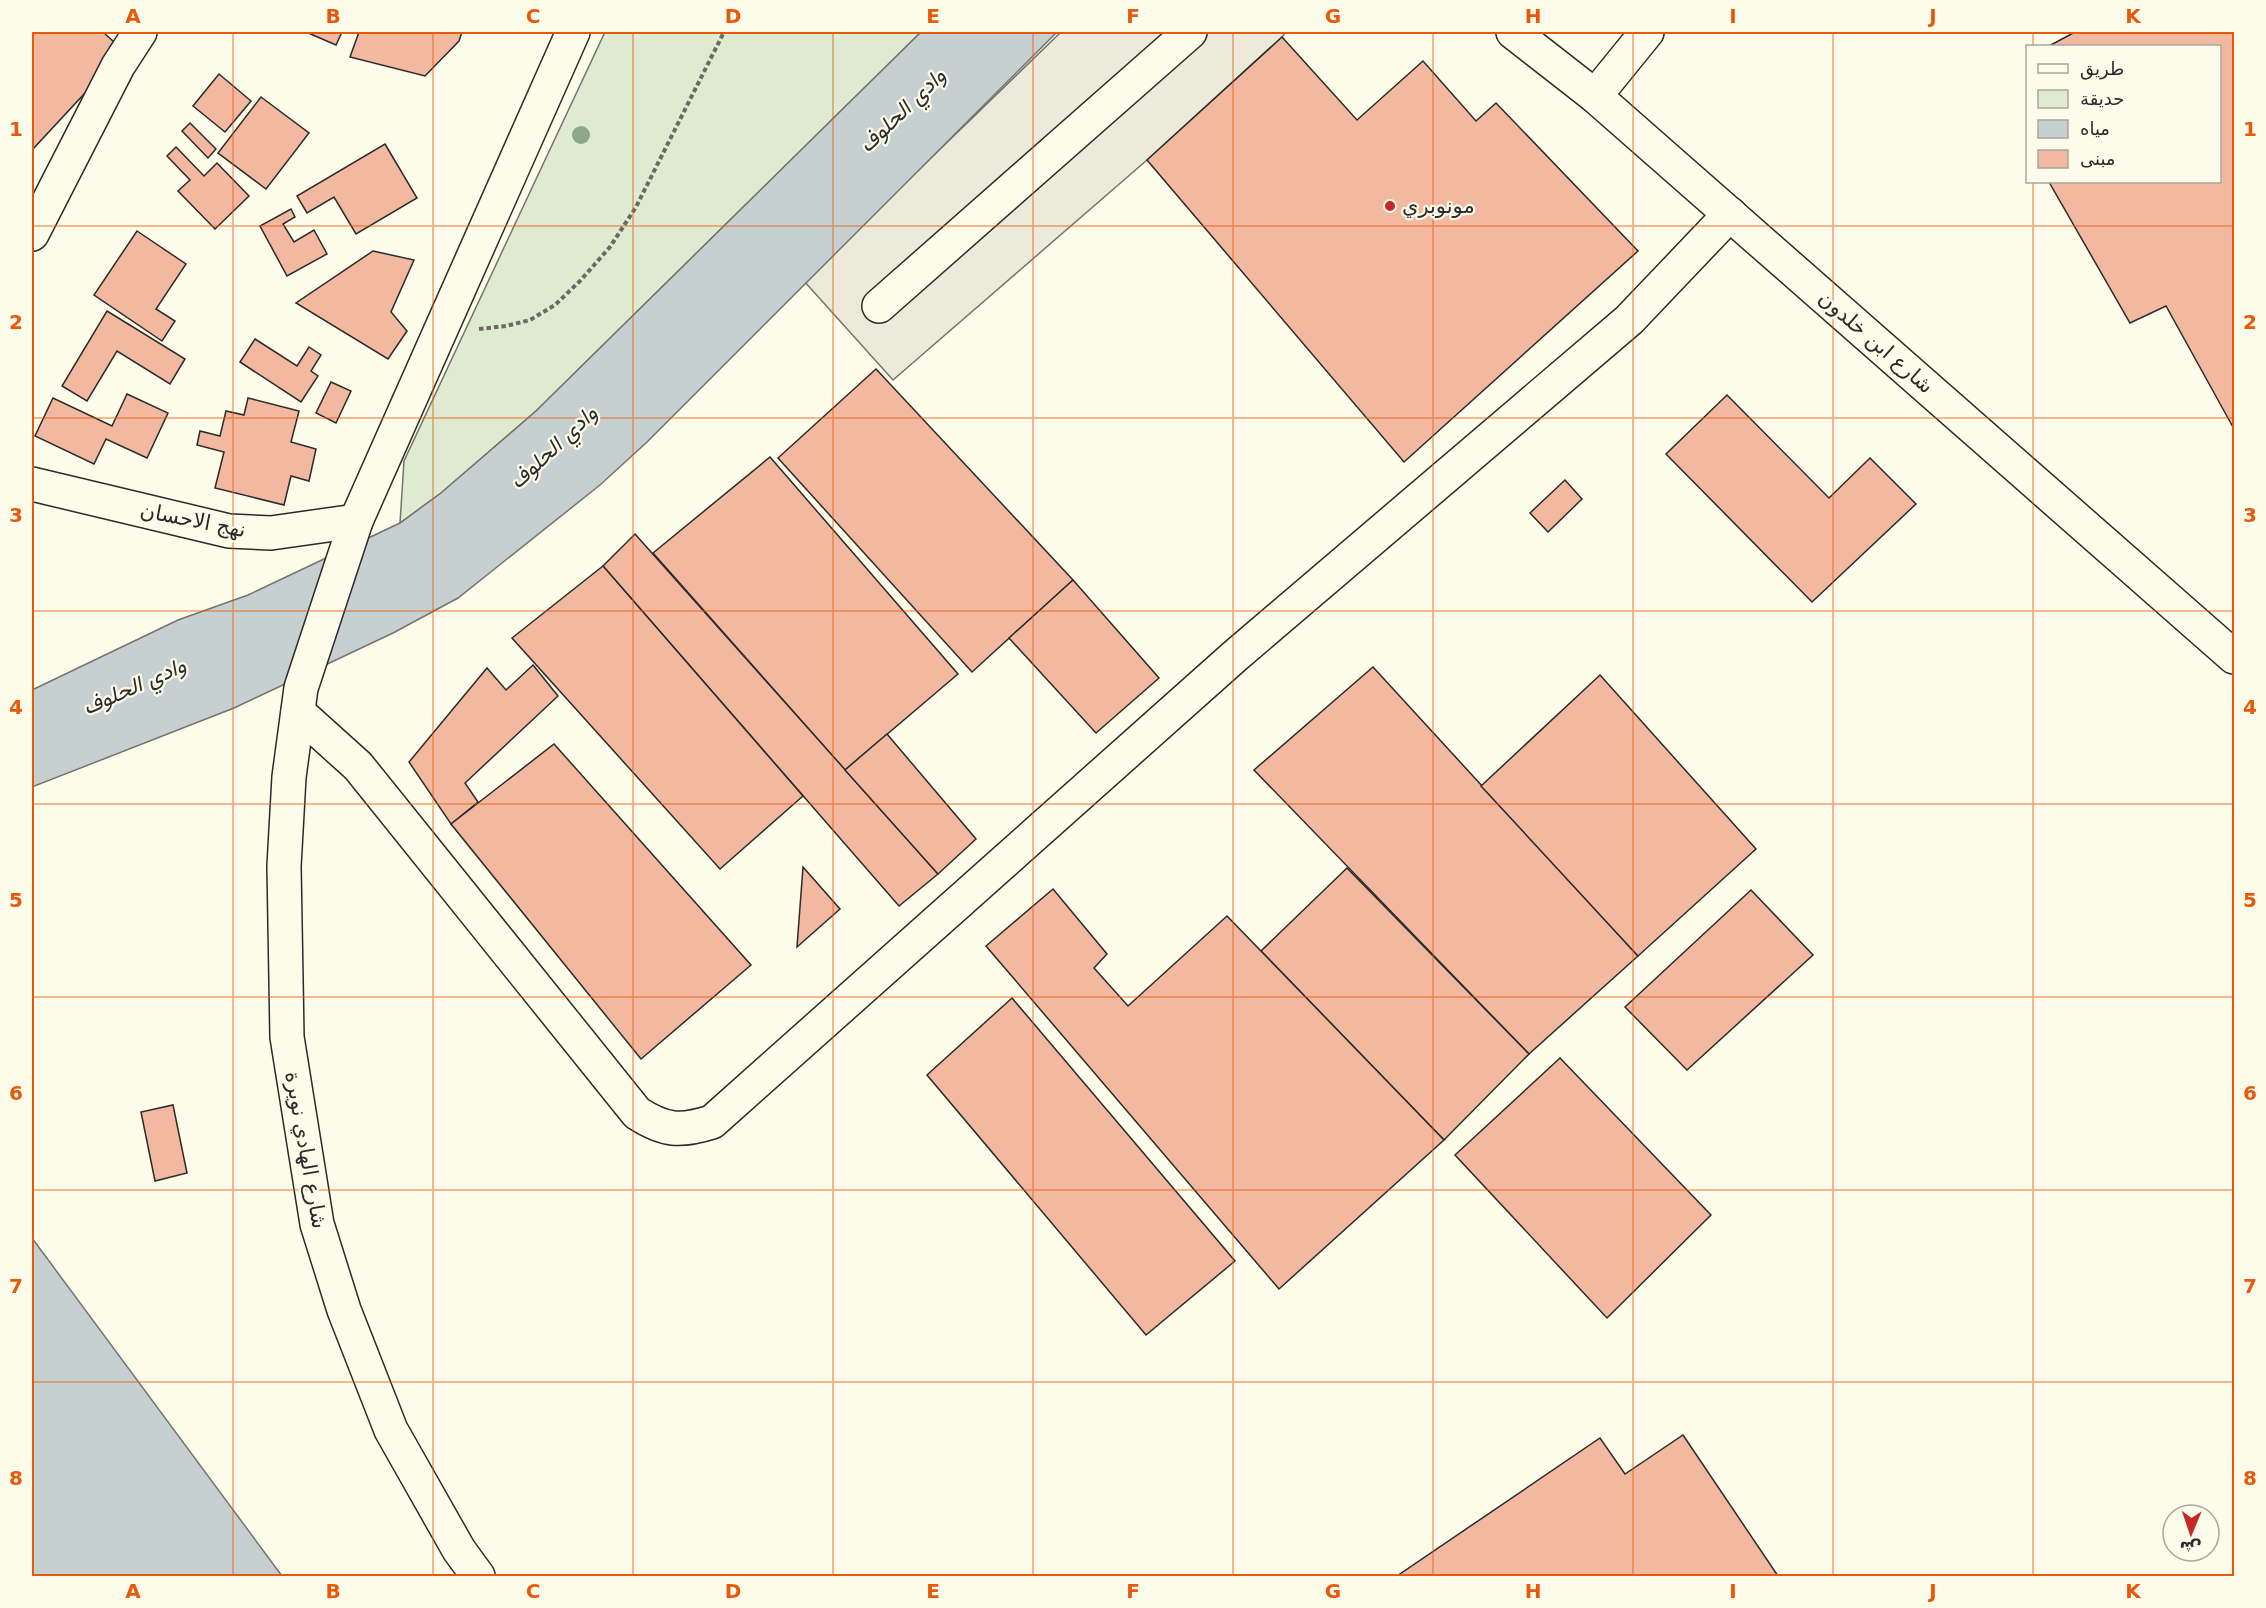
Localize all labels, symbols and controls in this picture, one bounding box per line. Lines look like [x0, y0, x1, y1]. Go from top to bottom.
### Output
text: A [125, 4, 141, 28]
text: B [325, 4, 341, 28]
text: C [526, 4, 540, 28]
text: D [725, 4, 741, 28]
text: E [926, 4, 940, 28]
text: F [1126, 4, 1140, 28]
text: G [1325, 4, 1341, 28]
text: H [1525, 4, 1541, 28]
text: I [1729, 4, 1737, 28]
text: J [1927, 4, 1937, 28]
text: K [2125, 4, 2142, 28]
legend [2026, 45, 2221, 183]
text: طريق [2080, 58, 2124, 80]
water label: وادي الحلوف [854, 63, 954, 161]
text: حديقة [2080, 88, 2124, 109]
text: 1 [9, 117, 23, 141]
text: 1 [2243, 117, 2257, 141]
text: مياه [2080, 118, 2110, 139]
text: مبنى [2080, 148, 2116, 169]
place label: مونوبري [1402, 194, 1475, 218]
marker: مونوبري [1383, 199, 1397, 213]
street label: شارع ابن خلدون [1814, 286, 1938, 398]
text: 2 [9, 310, 23, 334]
text: 2 [2243, 310, 2257, 334]
water label: وادي الحلوف [504, 400, 605, 497]
street label: نهج الاحسان [138, 498, 248, 542]
text: 3 [9, 503, 23, 527]
text: 3 [2243, 503, 2257, 527]
water label: وادي الحلوف [79, 652, 192, 724]
text: 4 [9, 695, 23, 719]
text: 4 [2243, 695, 2257, 719]
text: 5 [9, 888, 23, 912]
text: 5 [2243, 888, 2257, 912]
street label: شارع الهادي نويرة [280, 1070, 332, 1230]
text: 6 [9, 1081, 23, 1105]
text: 6 [2243, 1081, 2257, 1105]
text: 7 [9, 1274, 23, 1298]
text: 7 [2243, 1274, 2257, 1298]
text: 8 [9, 1466, 23, 1490]
text: 8 [2243, 1466, 2257, 1490]
north arrow [2161, 1503, 2221, 1563]
text: ش [2179, 1538, 2202, 1557]
text: A [125, 1579, 141, 1603]
text: B [325, 1579, 341, 1603]
text: C [526, 1579, 540, 1603]
text: D [725, 1579, 741, 1603]
text: E [926, 1579, 940, 1603]
text: F [1126, 1579, 1140, 1603]
text: G [1325, 1579, 1341, 1603]
text: H [1525, 1579, 1541, 1603]
text: I [1729, 1579, 1737, 1603]
text: J [1927, 1579, 1937, 1603]
text: K [2125, 1579, 2142, 1603]

